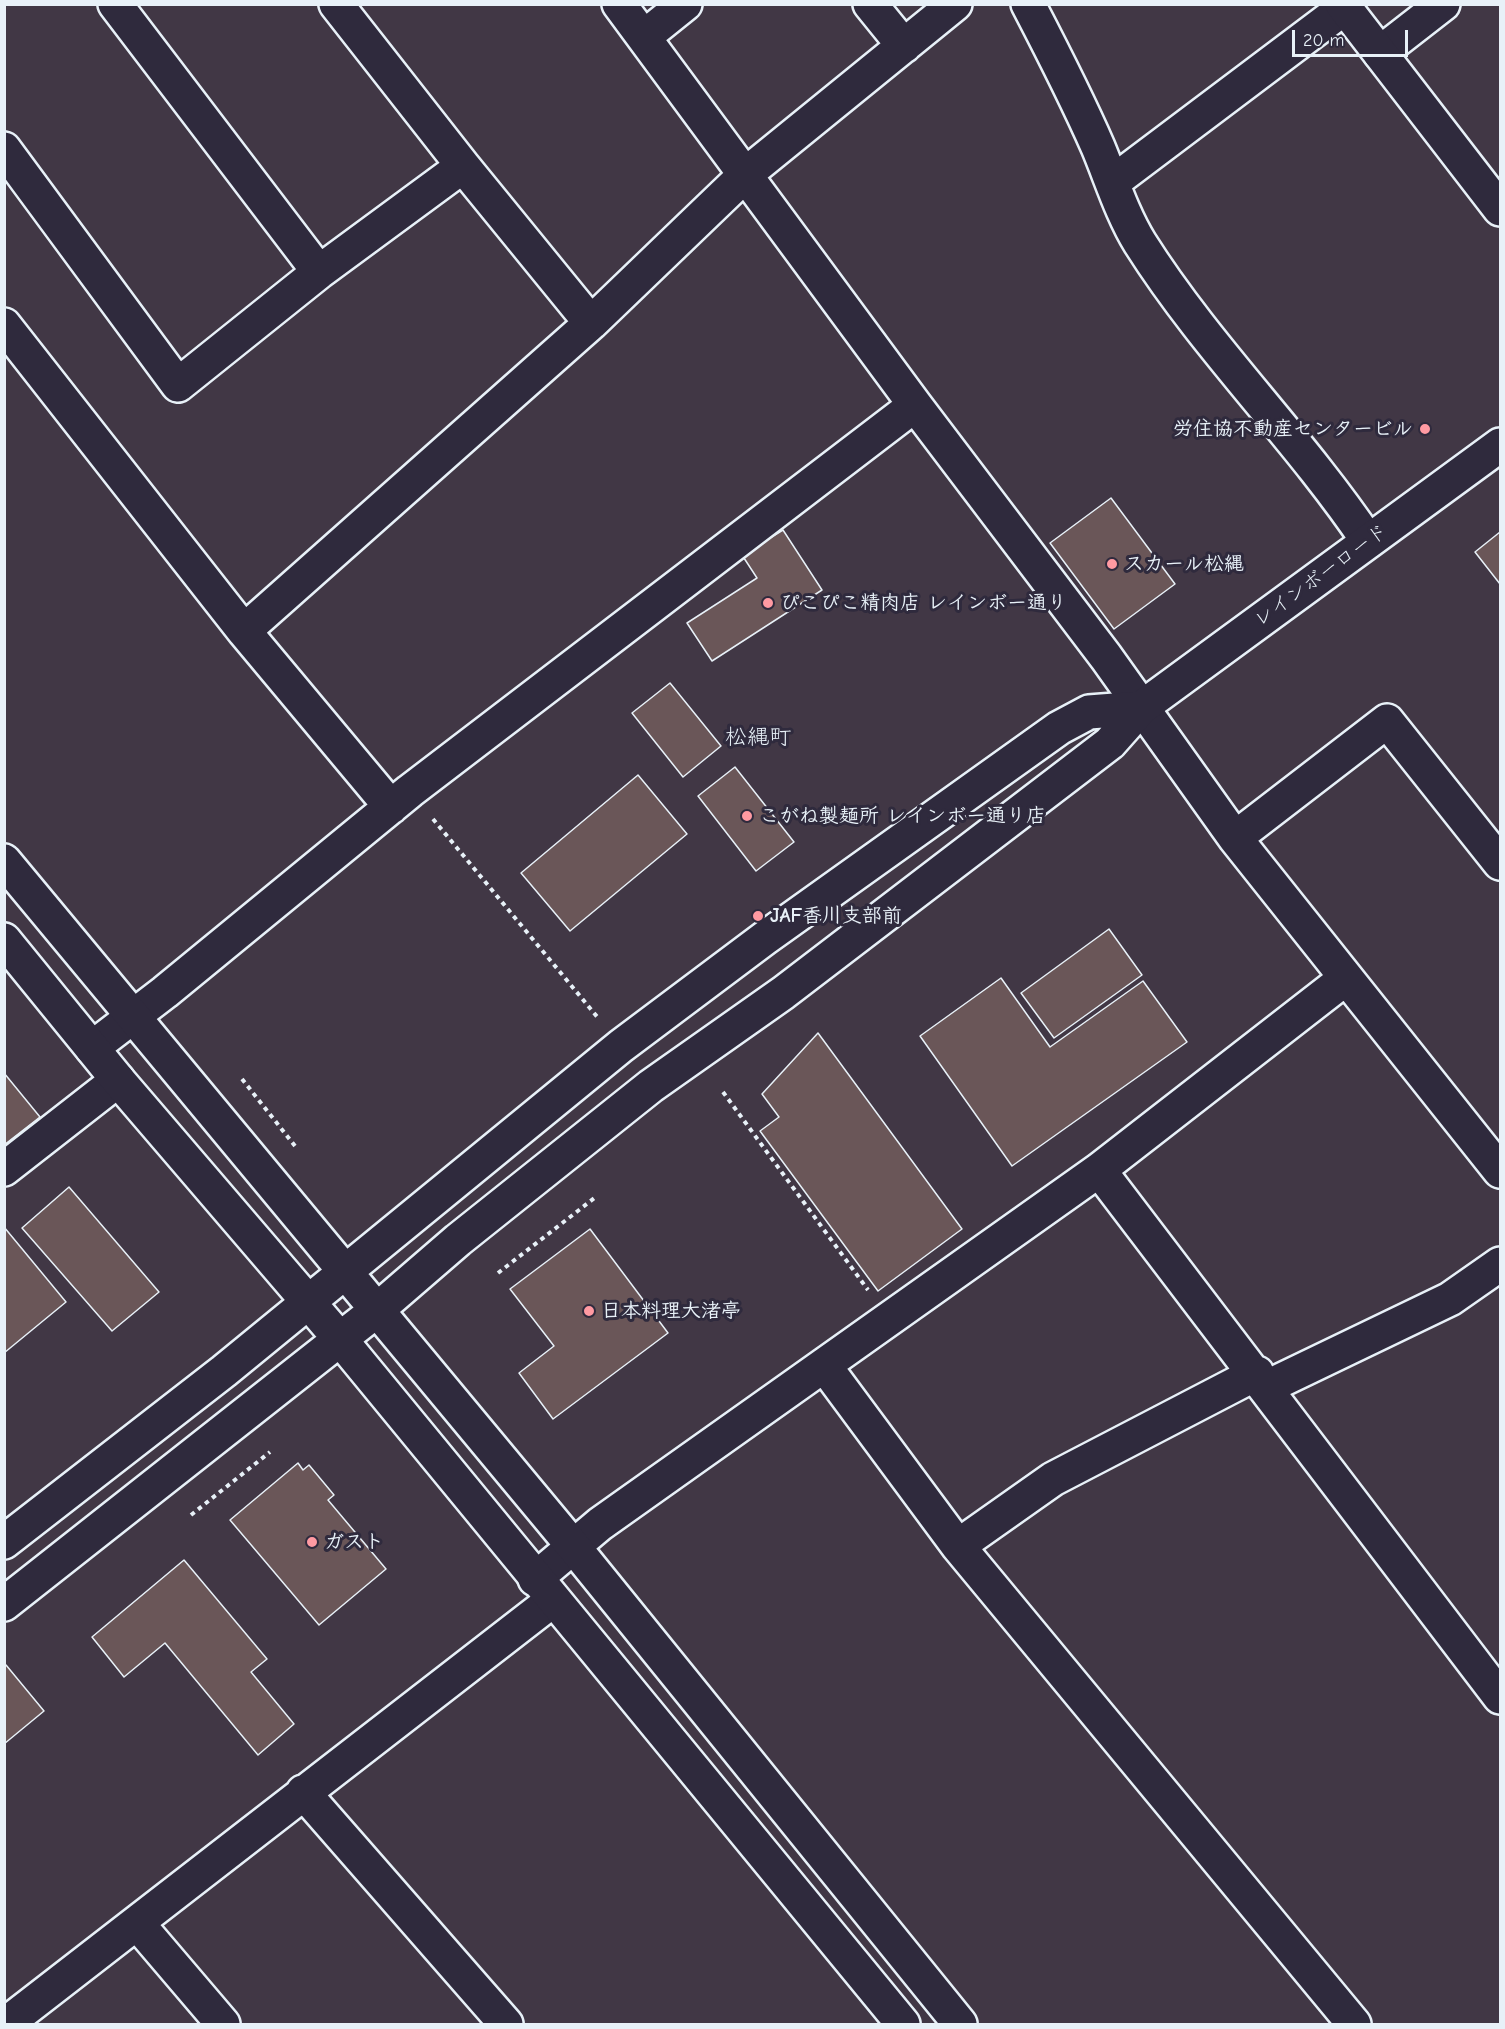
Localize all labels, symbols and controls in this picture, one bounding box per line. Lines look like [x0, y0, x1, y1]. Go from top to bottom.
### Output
scale bar [1295, 18, 1410, 56]
text: 20 m [1303, 30, 1344, 51]
place label: 労住協不動産センタービル [1173, 417, 1413, 441]
marker: 労住協不動産センタービル [1418, 422, 1432, 436]
street label: レインボーロード [1249, 519, 1393, 633]
place label: スカール松縄 [1124, 552, 1244, 576]
marker: スカール松縄 [1105, 557, 1119, 571]
place label: ぴこぴこ精肉店 レインボー通り [780, 591, 1067, 615]
marker: ぴこぴこ精肉店 レインボー通り [761, 596, 775, 610]
district label: 松縄町 [725, 725, 791, 751]
place label: こがね製麺所 レインボー通り店 [759, 804, 1046, 828]
marker: こがね製麺所 レインボー通り店 [740, 809, 754, 823]
place label: JAF香川支部前 [770, 904, 902, 928]
marker: JAF香川支部前 [751, 909, 765, 923]
place label: 日本料理大渚亭 [601, 1299, 741, 1323]
marker: 日本料理大渚亭 [582, 1304, 596, 1318]
place label: ガスト [324, 1530, 384, 1554]
marker: ガスト [305, 1535, 319, 1549]

